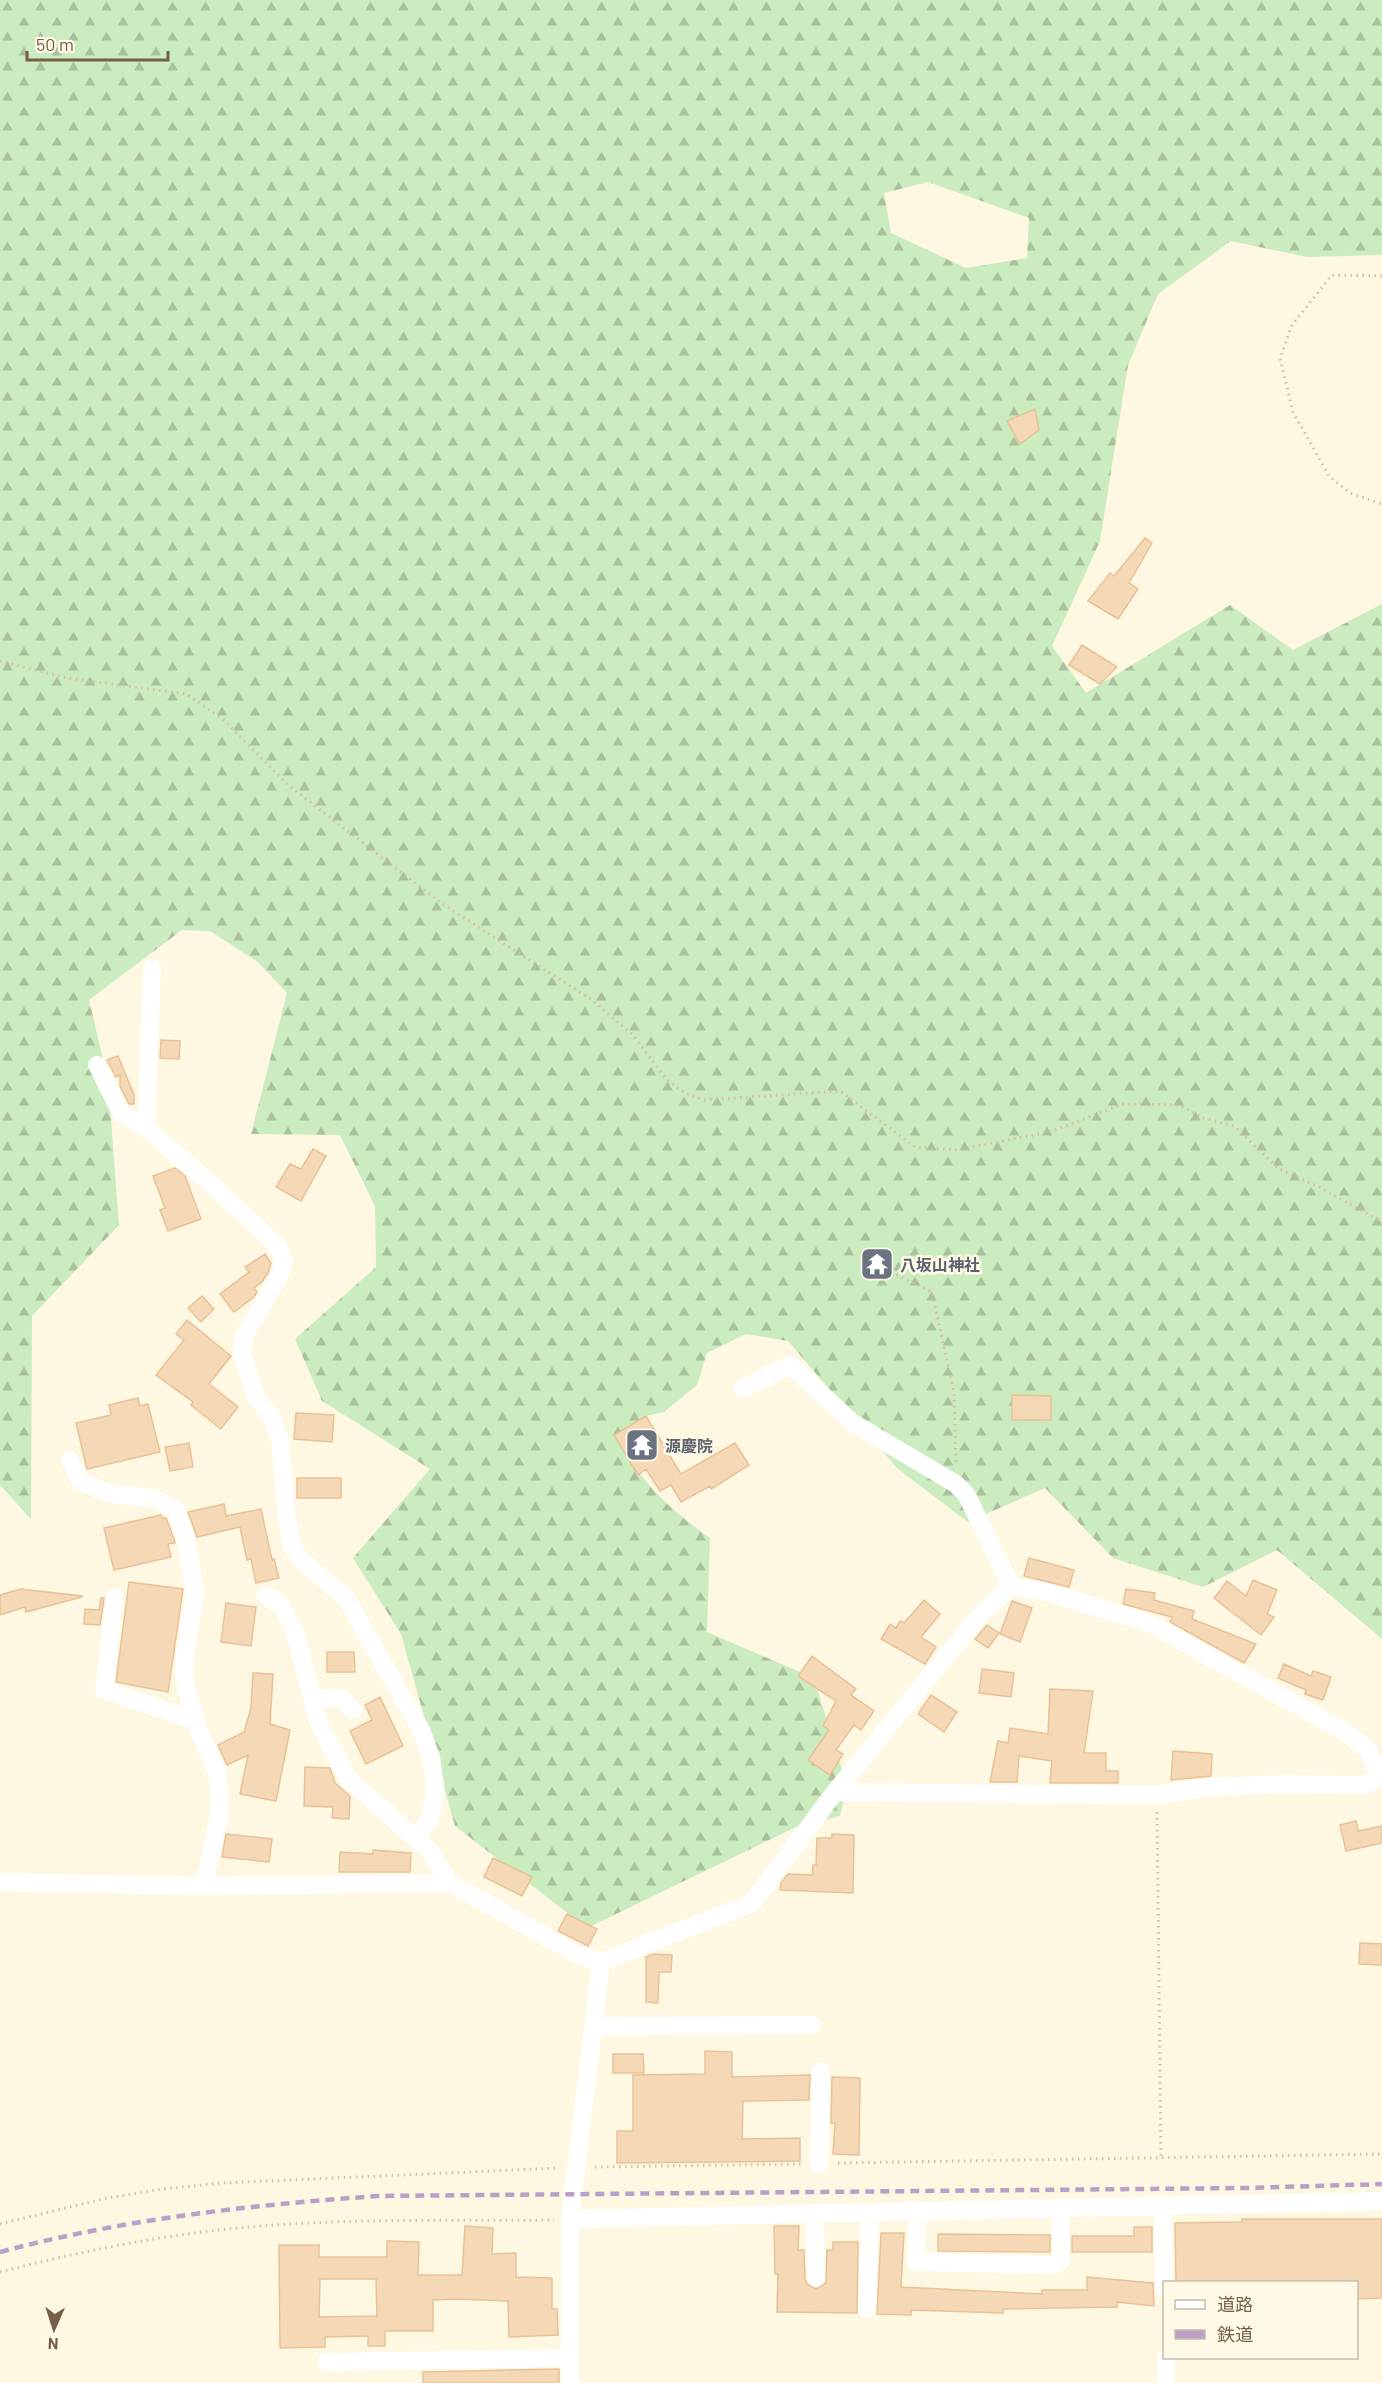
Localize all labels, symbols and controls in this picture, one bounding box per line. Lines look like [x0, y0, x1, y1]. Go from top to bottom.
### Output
scale bar [27, 24, 168, 62]
text: 50 m [36, 33, 74, 55]
temple icon: 八坂山神社 [859, 1246, 895, 1282]
place label: 八坂山神社 [900, 1255, 980, 1274]
temple icon: 源慶院 [624, 1427, 660, 1463]
place label: 源慶院 [665, 1436, 713, 1455]
legend [1163, 2281, 1358, 2359]
text: 道路 [1217, 2293, 1253, 2315]
north arrow [24, 2299, 84, 2359]
text: 鉄道 [1217, 2323, 1253, 2345]
text: N [47, 2335, 59, 2354]

